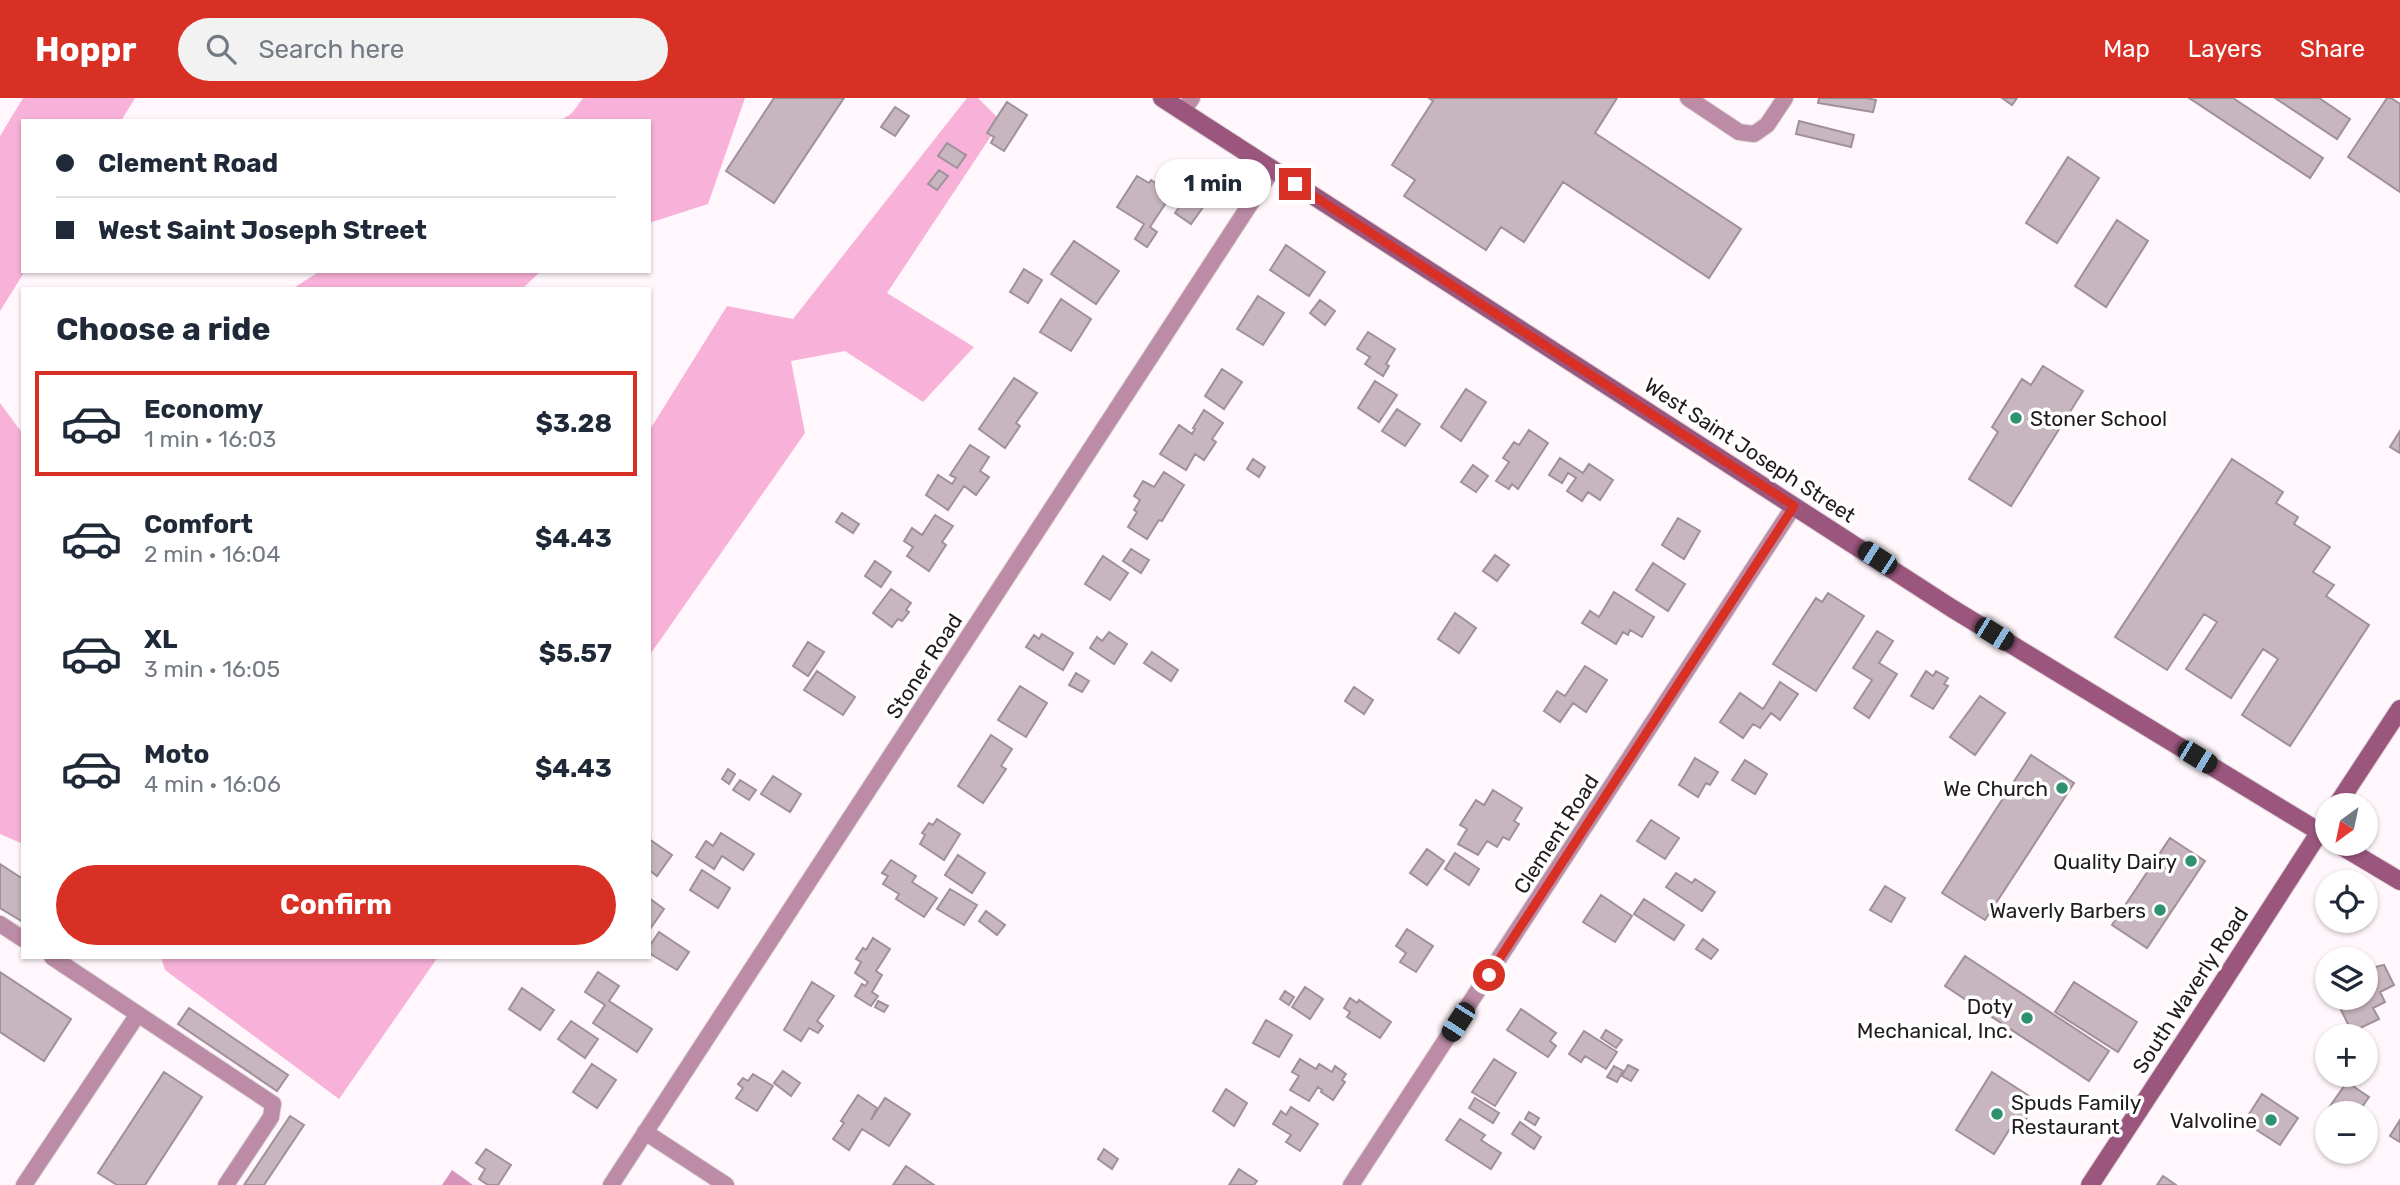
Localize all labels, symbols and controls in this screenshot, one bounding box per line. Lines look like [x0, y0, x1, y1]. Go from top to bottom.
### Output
search box [178, 18, 668, 81]
text: Hoppr [35, 30, 136, 69]
icon: search [202, 30, 240, 68]
text: Search here [258, 34, 404, 65]
text: Map [2103, 35, 2150, 63]
text: Layers [2188, 35, 2262, 63]
text: Share [2300, 35, 2365, 63]
text: Clement Road [98, 148, 278, 179]
callout: 1 min [1155, 160, 1270, 208]
route end [1279, 168, 1311, 200]
text: 1 min [1184, 169, 1242, 197]
text: West Saint Joseph Street [98, 215, 427, 246]
text: Choose a ride [56, 310, 270, 348]
street label: West Saint Joseph Street [1640, 372, 1860, 528]
icon: car [60, 392, 123, 455]
text: Economy [144, 394, 263, 425]
place label: Stoner School [2030, 406, 2167, 431]
text: $3.28 [536, 408, 612, 439]
marker: Stoner School [2008, 410, 2024, 426]
text: 1 min · 16:03 [144, 425, 276, 453]
icon: car [60, 507, 123, 570]
text: Comfort [144, 509, 253, 540]
text: $4.43 [535, 523, 612, 554]
car [1854, 538, 1901, 578]
text: 2 min · 16:04 [144, 540, 280, 568]
street label: Stoner Road [881, 609, 967, 723]
car [1971, 614, 2018, 654]
icon: car [60, 622, 123, 685]
text: XL [144, 624, 177, 655]
text: $5.57 [539, 638, 612, 669]
text: 3 min · 16:05 [144, 655, 280, 683]
icon: car [60, 737, 123, 800]
car [2174, 737, 2221, 777]
text: Moto [144, 739, 209, 770]
text: $4.43 [535, 753, 612, 784]
text: 4 min · 16:06 [144, 770, 281, 798]
street label: Clement Road [1508, 770, 1604, 898]
place label: We Church [1943, 776, 2048, 801]
marker: We Church [2054, 780, 2070, 796]
north arrow [2315, 793, 2378, 856]
map controls [2315, 793, 2378, 1164]
place label: Quality Dairy [2053, 849, 2177, 874]
marker: Quality Dairy [2183, 853, 2199, 869]
button: Confirm [56, 865, 616, 945]
button: locate [2315, 870, 2378, 933]
place label: Waverly Barbers [1989, 898, 2146, 923]
street label: South Waverly Road [2127, 902, 2253, 1078]
marker: Waverly Barbers [2152, 902, 2168, 918]
button: layers [2315, 947, 2378, 1010]
route start [1473, 959, 1505, 991]
place label: Doty Mechanical, Inc. [1857, 994, 2013, 1043]
car [1438, 999, 1479, 1045]
marker: Doty Mechanical, Inc. [2019, 1010, 2035, 1026]
button: + [2315, 1024, 2378, 1087]
place label: Spuds Family Restaurant [2011, 1090, 2142, 1139]
button: − [2315, 1101, 2378, 1164]
marker: Spuds Family Restaurant [1989, 1106, 2005, 1122]
place label: Valvoline [2170, 1108, 2257, 1133]
marker: Valvoline [2263, 1112, 2279, 1128]

